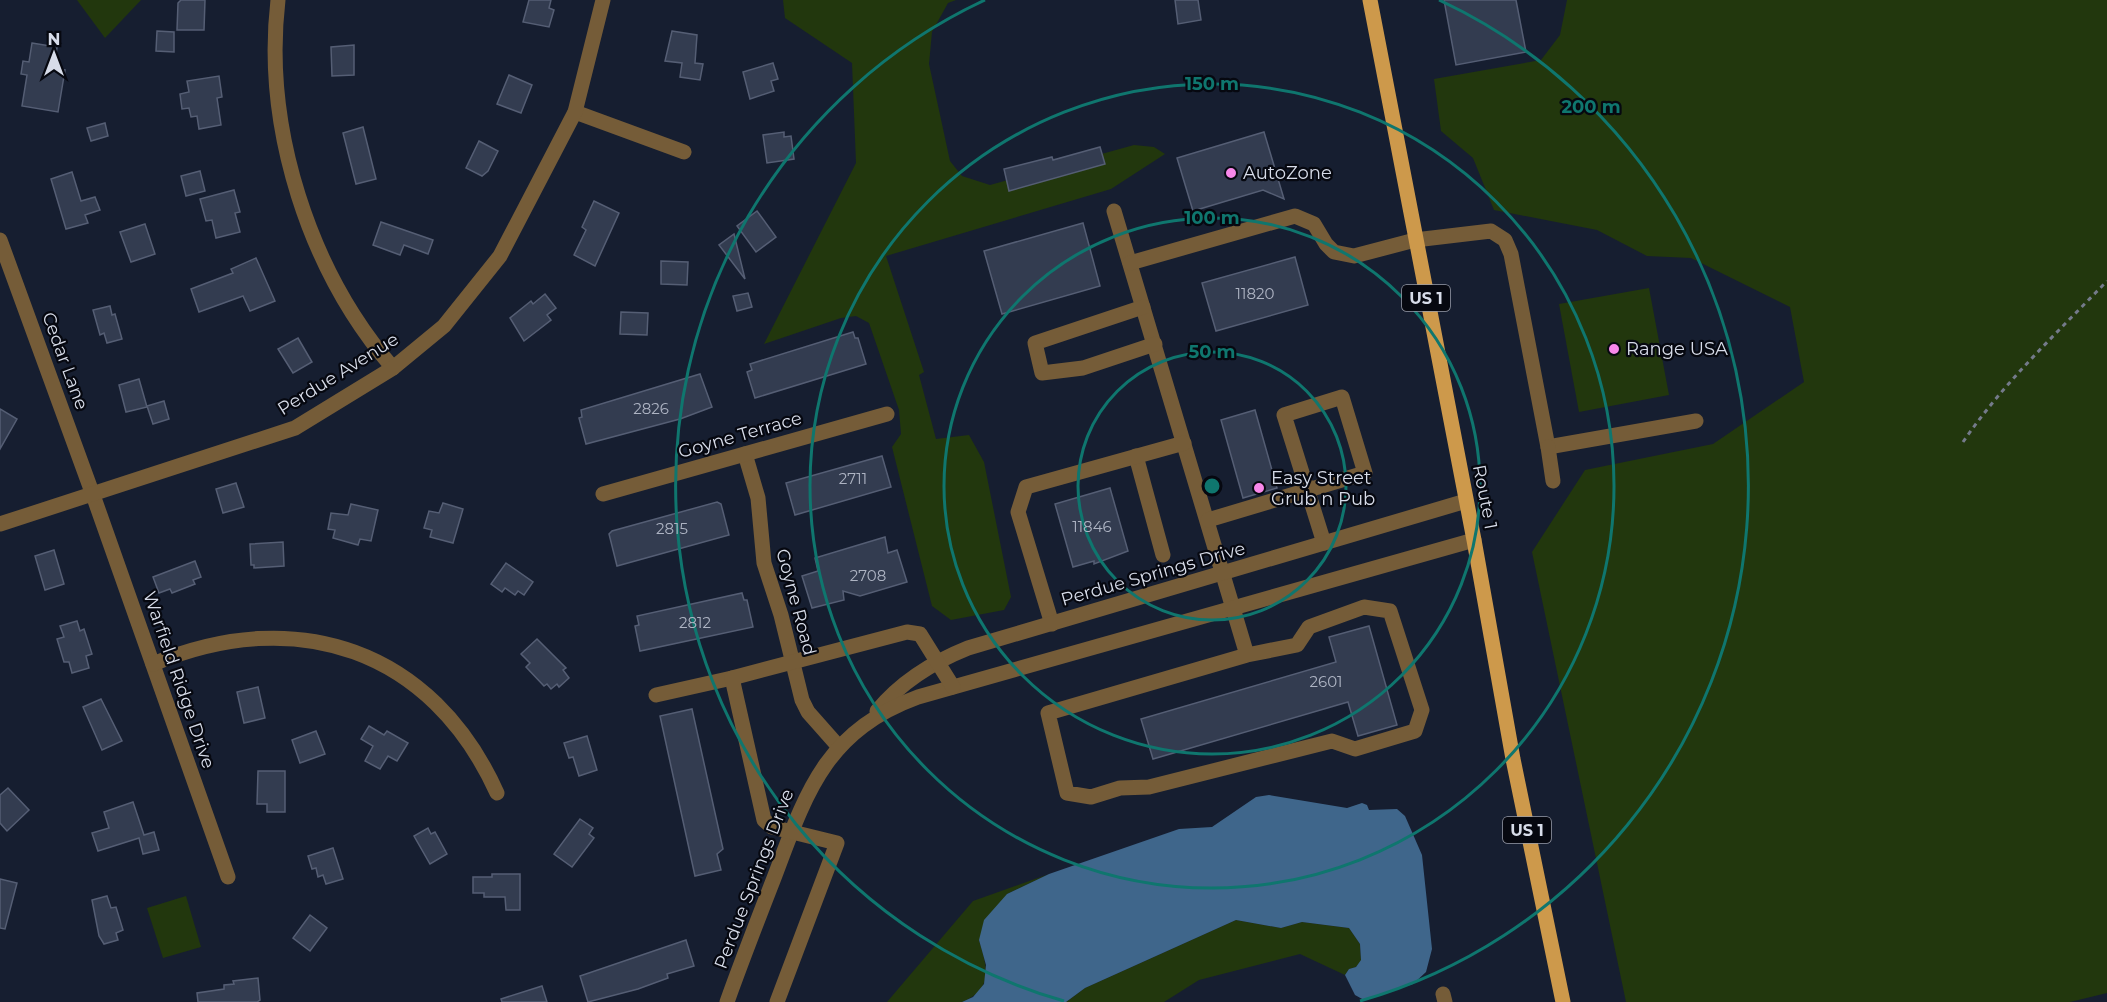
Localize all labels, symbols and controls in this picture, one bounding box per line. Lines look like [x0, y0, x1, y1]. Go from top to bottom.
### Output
north arrow [24, 24, 84, 84]
text: N [48, 30, 60, 49]
text: 150 m [1185, 73, 1239, 95]
text: 200 m [1561, 96, 1621, 118]
place label: AutoZone [1243, 162, 1332, 184]
marker: AutoZone [1224, 166, 1238, 180]
text: 100 m [1184, 207, 1240, 229]
house number: 11820 [1236, 284, 1274, 303]
road number: US 1 [1402, 285, 1450, 311]
street label: Cedar Lane [37, 309, 93, 413]
street label: Perdue Avenue [273, 328, 403, 420]
place label: Range USA [1626, 338, 1728, 360]
text: 50 m [1189, 341, 1235, 363]
marker: Range USA [1607, 342, 1621, 356]
house number: 2826 [633, 399, 669, 418]
street label: Goyne Terrace [676, 407, 805, 463]
street label: Route 1 [1468, 463, 1502, 531]
place label: Easy Street Grub n Pub [1271, 467, 1375, 510]
house number: 2711 [839, 469, 867, 488]
centre of rings [1202, 476, 1222, 496]
marker: Easy Street Grub n Pub [1252, 481, 1266, 495]
house number: 11846 [1072, 517, 1112, 536]
house number: 2815 [656, 519, 688, 538]
street label: Perdue Springs Drive [1058, 537, 1248, 611]
street label: Goyne Road [771, 546, 821, 658]
house number: 2708 [850, 566, 886, 585]
street label: Warfield Ridge Drive [138, 589, 220, 772]
house number: 2812 [679, 613, 711, 632]
house number: 2601 [1310, 672, 1342, 691]
street label: Perdue Springs Drive [710, 786, 798, 972]
road number: US 1 [1503, 817, 1551, 843]

